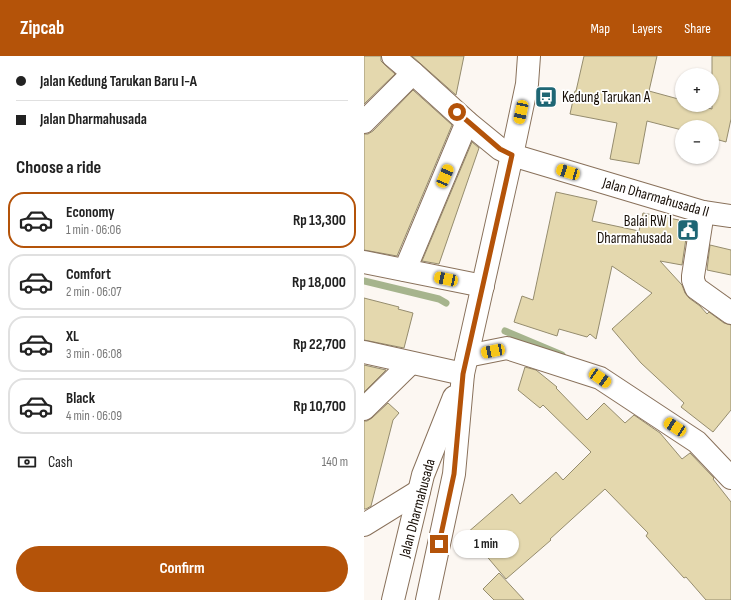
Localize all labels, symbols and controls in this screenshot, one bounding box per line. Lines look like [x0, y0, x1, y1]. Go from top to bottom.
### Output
text: Zipcab [20, 17, 64, 40]
text: Map [590, 20, 610, 37]
text: Layers [632, 20, 662, 37]
text: Share [684, 20, 711, 37]
map controls [675, 68, 719, 164]
button: + [675, 68, 719, 112]
text: Jalan Kedung Tarukan Baru I-A [40, 72, 197, 91]
bus stop icon: Kedung Tarukan A [533, 84, 559, 110]
place label: Kedung Tarukan A [562, 88, 651, 107]
car [513, 99, 529, 125]
route start [448, 103, 466, 121]
text: Jalan Dharmahusada [40, 110, 147, 129]
button: − [675, 120, 719, 164]
text: Choose a ride [16, 157, 101, 178]
car [435, 163, 455, 189]
car [555, 163, 581, 181]
street label: Jalan Dharmahusada II [600, 173, 711, 222]
icon: car [18, 202, 54, 238]
text: Economy [66, 203, 115, 222]
text: Rp 13,300 [293, 211, 346, 230]
place label: Balai RW I Dharmahusada [597, 212, 672, 248]
public building icon: Balai RW I Dharmahusada [675, 217, 701, 243]
text: 1 min · 06:06 [66, 222, 121, 238]
icon: car [18, 264, 54, 300]
text: Comfort [66, 265, 111, 284]
car [433, 271, 459, 287]
text: Rp 18,000 [292, 273, 346, 292]
text: 2 min · 06:07 [66, 284, 121, 300]
icon: car [18, 326, 54, 362]
text: XL [66, 327, 79, 346]
text: Rp 22,700 [293, 335, 346, 354]
car [480, 343, 506, 359]
text: 3 min · 06:08 [66, 346, 122, 362]
car [587, 366, 613, 390]
icon: car [18, 388, 54, 424]
text: Black [66, 389, 95, 408]
text: Rp 10,700 [293, 397, 346, 416]
text: 4 min · 06:09 [66, 408, 122, 424]
car [662, 415, 688, 439]
icon: cash [16, 451, 38, 473]
text: Cash [48, 453, 73, 472]
text: 140 m [322, 454, 348, 470]
street label: Jalan Dharmahusada [395, 457, 440, 560]
callout: 1 min [453, 530, 519, 558]
route end [430, 535, 448, 553]
text: 1 min [474, 536, 498, 552]
button: Confirm [16, 546, 348, 592]

